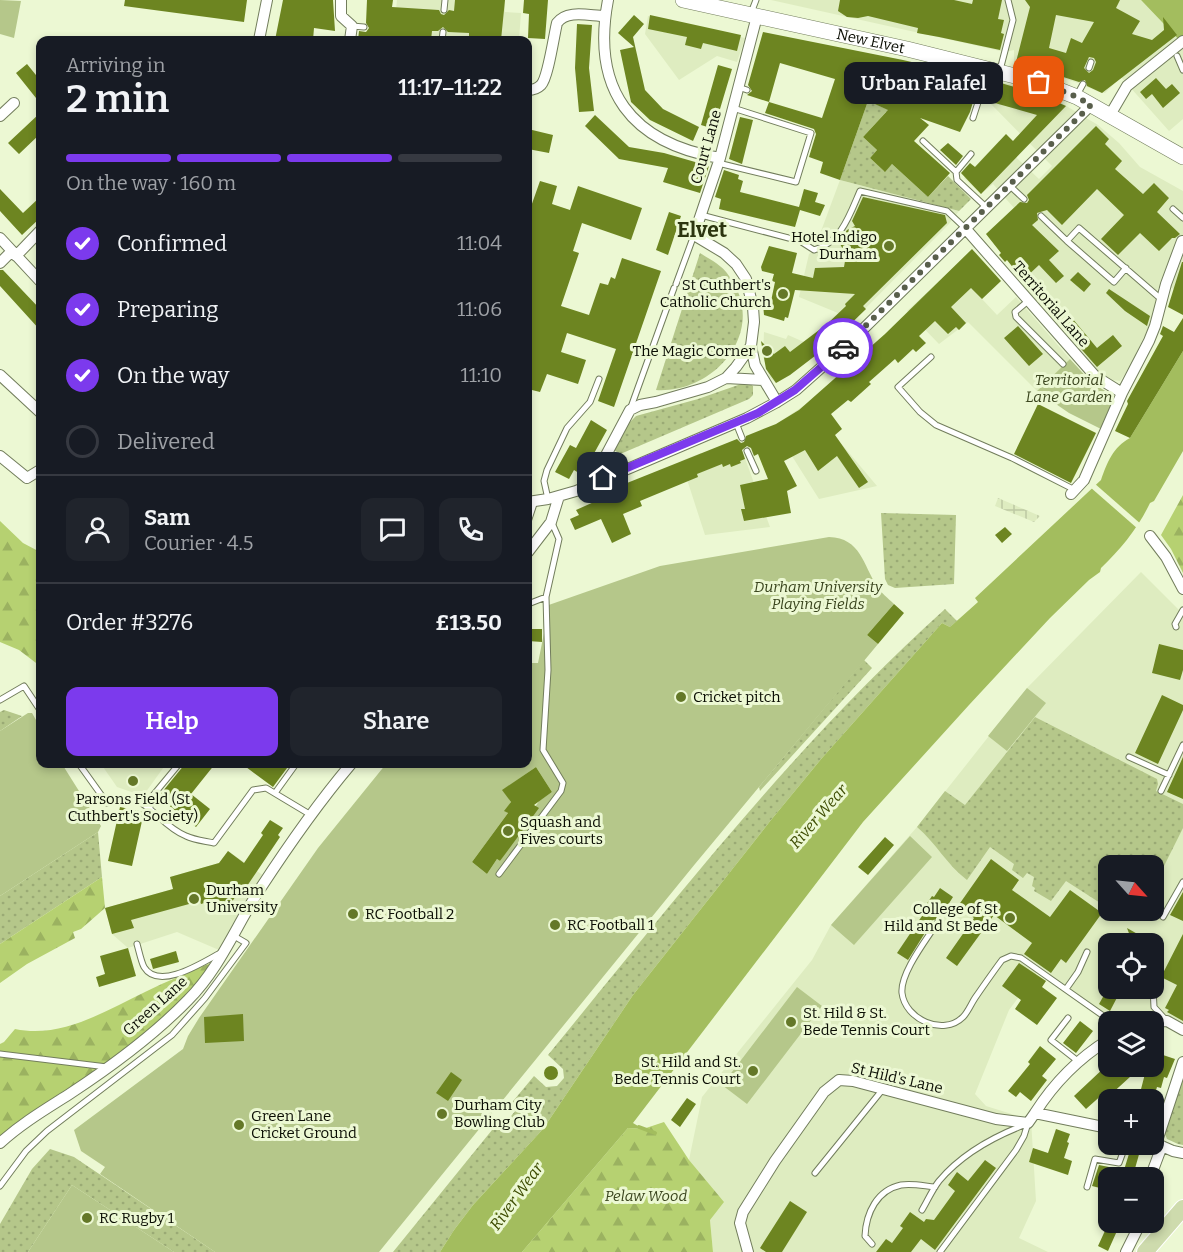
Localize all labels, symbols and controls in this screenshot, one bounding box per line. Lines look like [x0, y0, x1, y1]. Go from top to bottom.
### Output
street label: New Elvet [835, 25, 907, 57]
text: Arriving in [66, 53, 165, 77]
pin [1013, 56, 1064, 107]
callout: Urban Falafel [844, 61, 1003, 103]
icon: bag [1022, 65, 1055, 98]
text: Urban Falafel [860, 71, 987, 95]
text: 11:17–11:22 [398, 74, 502, 101]
text: 2 min [66, 76, 169, 122]
street label: Court Lane [687, 108, 725, 186]
text: On the way · 160 m [66, 171, 236, 195]
district label: Elvet [677, 217, 728, 243]
icon: check [66, 227, 99, 260]
place label: Hotel Indigo Durham [791, 228, 878, 263]
text: Confirmed [117, 230, 227, 257]
text: 11:04 [457, 231, 502, 255]
marker: Hotel Indigo Durham [882, 239, 896, 253]
street label: Territorial Lane [1009, 257, 1093, 351]
place label: St Cuthbert's Catholic Church [660, 276, 772, 311]
marker: St Cuthbert's Catholic Church [776, 287, 790, 301]
icon: check [66, 293, 99, 326]
text: Preparing [117, 296, 219, 323]
text: 11:06 [457, 297, 502, 321]
courier [813, 318, 873, 378]
icon: car [827, 332, 860, 365]
place label: The Magic Corner [633, 342, 755, 360]
marker: The Magic Corner [760, 344, 774, 358]
icon: check [66, 359, 99, 392]
text: On the way [117, 362, 229, 389]
text: 11:10 [461, 363, 502, 387]
park label: Territorial Lane Garden [1026, 371, 1112, 406]
text: Delivered [117, 428, 215, 455]
pin [577, 452, 628, 503]
icon: home [586, 461, 619, 494]
button: person [66, 498, 129, 561]
button: chat [361, 498, 424, 561]
button: phone [439, 498, 502, 561]
text: Sam [144, 504, 190, 531]
text: Courier · 4.5 [144, 531, 253, 555]
park label: Durham University Playing Fields [754, 578, 884, 613]
text: Order #3276 [66, 609, 193, 636]
text: £13.50 [435, 609, 502, 636]
button: Help [66, 687, 278, 756]
button: Share [290, 687, 502, 756]
place label: Cricket pitch [693, 688, 781, 706]
marker: Cricket pitch [674, 690, 688, 704]
marker: Parsons Field (St Cuthbert's Society) [126, 774, 140, 788]
water label: River Wear [785, 779, 852, 852]
place label: Parsons Field (St Cuthbert's Society) [68, 790, 198, 825]
place label: Squash and Fives courts [520, 813, 603, 848]
marker: Squash and Fives courts [501, 824, 515, 838]
north arrow [1098, 855, 1164, 921]
map controls [1098, 855, 1164, 1233]
place label: Durham University [206, 881, 278, 916]
marker: Durham University [187, 892, 201, 906]
place label: College of St Hild and St Bede [884, 900, 999, 935]
place label: RC Football 2 [365, 905, 454, 923]
marker: RC Football 2 [346, 907, 360, 921]
marker: College of St Hild and St Bede [1003, 911, 1017, 925]
place label: RC Football 1 [567, 916, 654, 934]
marker: RC Football 1 [548, 918, 562, 932]
button: locate [1098, 933, 1164, 999]
street label: Green Lane [119, 972, 191, 1040]
place label: St. Hild & St. Bede Tennis Court [803, 1004, 930, 1039]
button: layers [1098, 1011, 1164, 1077]
marker: St. Hild & St. Bede Tennis Court [784, 1015, 798, 1029]
place label: St. Hild and St. Bede Tennis Court [614, 1053, 742, 1088]
street label: St Hild's Lane [849, 1059, 945, 1097]
marker: St. Hild and St. Bede Tennis Court [746, 1064, 760, 1078]
button: + [1098, 1089, 1164, 1155]
place label: Durham City Bowling Club [454, 1096, 545, 1131]
place label: Green Lane Cricket Ground [251, 1107, 357, 1142]
marker: Durham City Bowling Club [435, 1107, 449, 1121]
marker: Green Lane Cricket Ground [232, 1118, 246, 1132]
water label: River Wear [486, 1158, 548, 1234]
button: − [1098, 1167, 1164, 1233]
park label: Pelaw Wood [605, 1187, 688, 1205]
place label: RC Rugby 1 [99, 1209, 174, 1227]
marker: RC Rugby 1 [80, 1211, 94, 1225]

